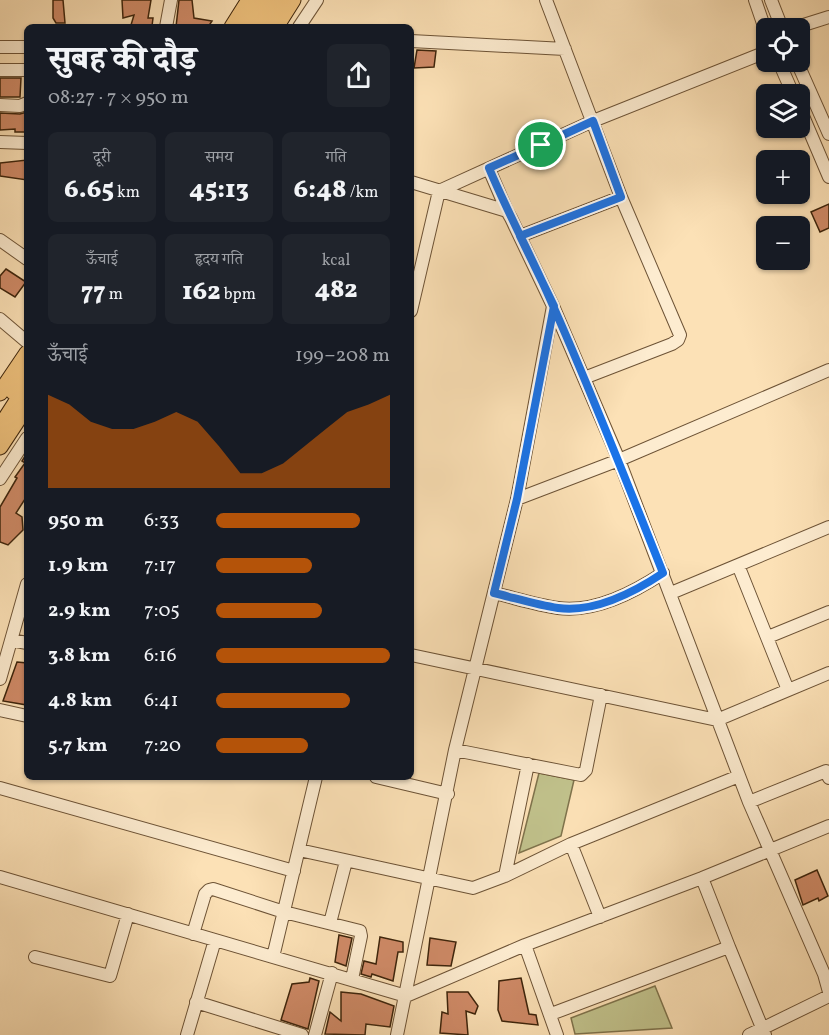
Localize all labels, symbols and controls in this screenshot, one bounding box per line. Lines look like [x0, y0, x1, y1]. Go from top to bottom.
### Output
map controls [756, 18, 810, 270]
button: locate [756, 18, 810, 72]
text: सुबह की दौड़ [48, 38, 197, 84]
button: share [327, 44, 390, 107]
text: 08:27 · 7 × 950 m [48, 84, 189, 112]
button: layers [756, 84, 810, 138]
pin [515, 119, 566, 170]
icon: arrive [524, 128, 557, 161]
text: दूरी [93, 147, 111, 169]
text: समय [205, 147, 233, 169]
text: गति [326, 147, 346, 169]
button: + [756, 150, 810, 204]
text: 6.65 [64, 172, 114, 208]
text: 45:13 [189, 172, 249, 208]
text: 6:48 [294, 172, 346, 208]
text: km [114, 182, 140, 204]
text: /km [346, 182, 378, 204]
button: − [756, 216, 810, 270]
text: ऊँचाई [86, 249, 118, 271]
text: हृदय गति [195, 249, 243, 271]
text: kcal [322, 250, 350, 272]
text: 482 [314, 272, 358, 308]
text: 77 [81, 274, 106, 310]
text: 162 [182, 274, 221, 310]
text: m [106, 284, 123, 306]
text: bpm [221, 284, 256, 306]
text: ऊँचाई [48, 342, 87, 370]
text: 199–208 m [295, 342, 390, 370]
text: 950 m [48, 507, 104, 535]
text: 6:33 [144, 507, 179, 535]
text: 1.9 km [48, 552, 108, 580]
text: 7:17 [144, 552, 176, 580]
text: 2.9 km [48, 597, 111, 625]
text: 7:05 [144, 597, 180, 625]
text: 3.8 km [48, 642, 110, 670]
text: 6:16 [144, 642, 177, 670]
text: 4.8 km [48, 687, 112, 715]
text: 6:41 [144, 687, 179, 715]
text: 5.7 km [48, 732, 108, 760]
text: 7:20 [144, 732, 181, 760]

